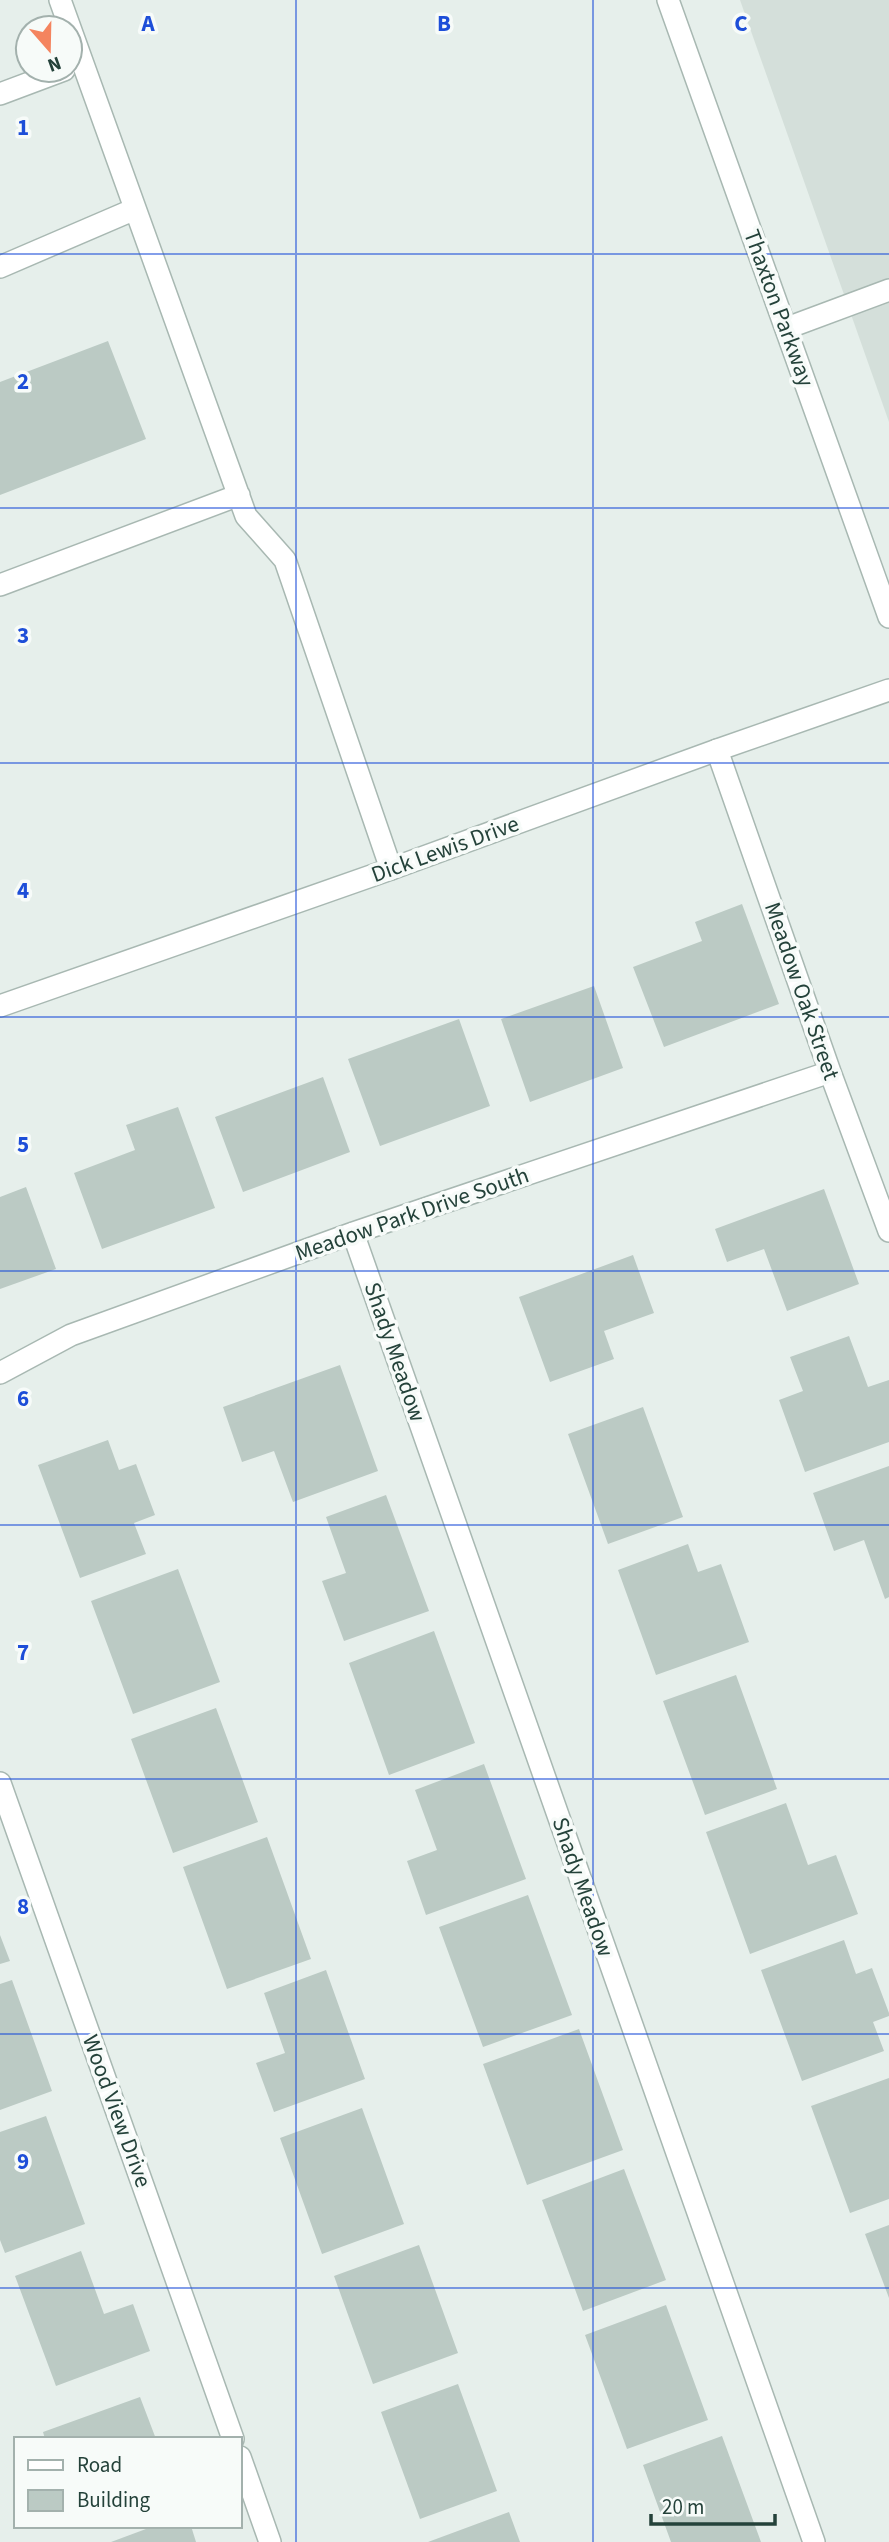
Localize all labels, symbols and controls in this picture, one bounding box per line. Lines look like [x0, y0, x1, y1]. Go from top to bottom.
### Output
text: A [140, 7, 155, 40]
text: B [437, 7, 451, 40]
text: C [734, 7, 748, 40]
north arrow [14, 14, 84, 84]
text: N [44, 49, 65, 78]
text: 1 [17, 111, 29, 144]
street label: Thaxton Parkway [735, 225, 823, 391]
text: 2 [17, 365, 29, 398]
text: 3 [17, 619, 29, 652]
street label: Dick Lewis Drive [367, 807, 523, 891]
text: 4 [17, 874, 29, 907]
street label: Meadow Oak Street [756, 898, 848, 1085]
text: 5 [17, 1128, 29, 1161]
street label: Meadow Park Drive South [291, 1158, 533, 1270]
street label: Shady Meadow [356, 1278, 434, 1426]
text: 6 [17, 1382, 29, 1415]
text: 7 [17, 1636, 29, 1669]
street label: Shady Meadow [544, 1813, 622, 1961]
text: 8 [17, 1890, 29, 1923]
street label: Wood View Drive [74, 2030, 160, 2192]
text: 9 [17, 2145, 29, 2178]
legend [14, 2437, 242, 2528]
text: Road [77, 2450, 122, 2480]
scale bar [651, 2482, 775, 2526]
text: Building [77, 2485, 151, 2515]
text: 20 m [662, 2492, 704, 2522]

